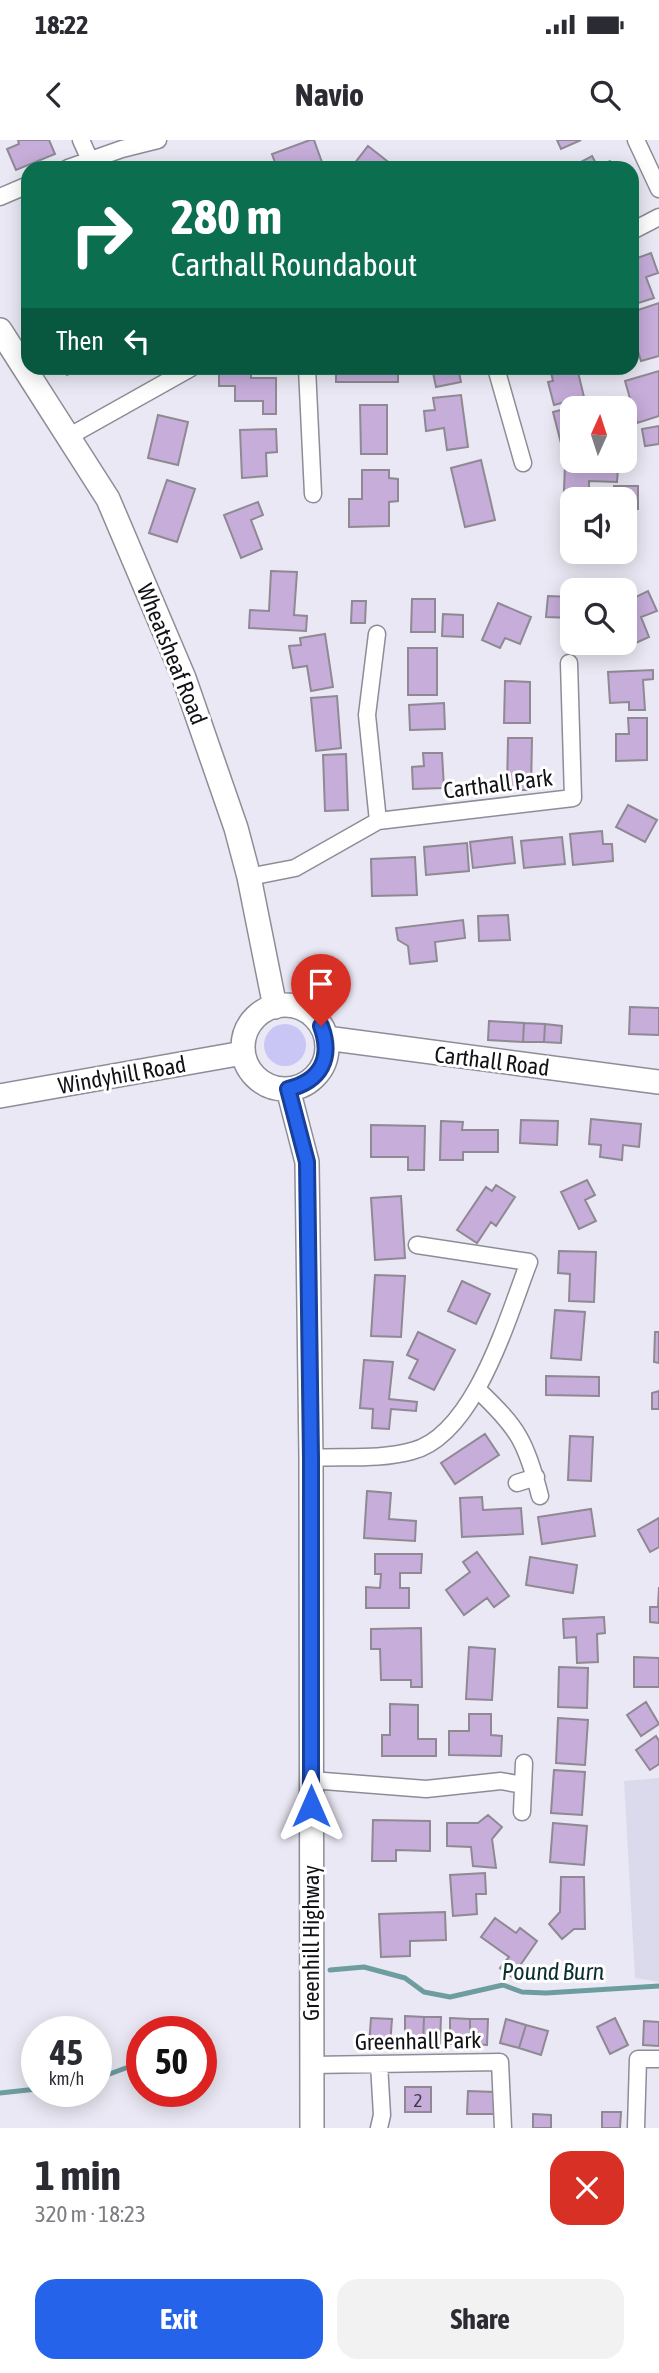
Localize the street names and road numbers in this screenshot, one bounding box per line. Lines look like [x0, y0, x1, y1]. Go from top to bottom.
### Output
street label: Wheatsheaf Road [132, 580, 212, 728]
street label: Carthall Park [442, 764, 554, 804]
street label: Carthall Road [433, 1041, 551, 1081]
street label: Windyhill Road [56, 1051, 188, 1099]
street label: Greenhill Highway [298, 1865, 324, 2021]
street label: Greenhall Park [355, 2027, 481, 2055]

